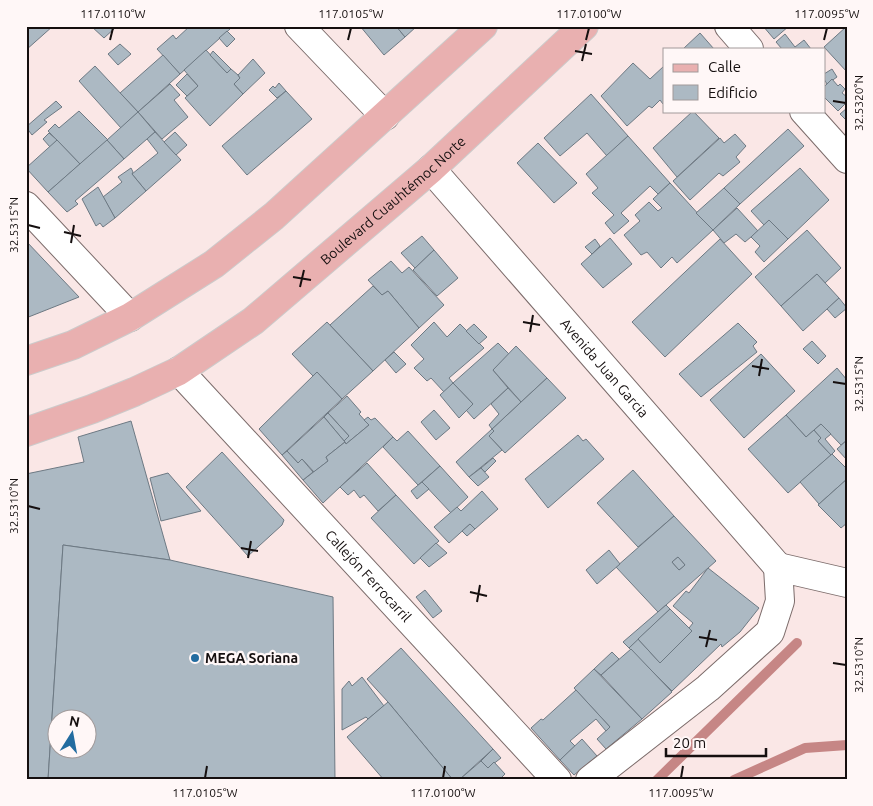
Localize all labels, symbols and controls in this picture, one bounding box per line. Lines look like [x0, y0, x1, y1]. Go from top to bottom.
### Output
text: 117.0110°W [80, 7, 146, 20]
text: 117.0105°W [318, 7, 384, 20]
text: 117.0100°W [556, 7, 622, 20]
text: 117.0095°W [794, 7, 860, 20]
legend [663, 48, 826, 112]
text: Calle [708, 58, 741, 75]
text: 32.5320°N [852, 75, 865, 131]
text: Edificio [708, 84, 757, 101]
street label: Boulevard Cuauhtémoc Norte [317, 133, 469, 268]
text: 32.5315°N [7, 197, 20, 253]
street label: Avenida Juan Garcia [557, 315, 652, 421]
text: 32.5315°N [852, 356, 865, 412]
text: 32.5310°N [7, 478, 20, 534]
street label: Callejón Ferrocarril [322, 527, 415, 625]
text: 32.5310°N [852, 637, 865, 693]
place label: MEGA Soriana [205, 650, 298, 666]
marker: MEGA Soriana [189, 652, 201, 664]
north arrow [48, 708, 98, 758]
text: N [68, 712, 81, 730]
scale bar [666, 726, 766, 758]
text: 20 m [673, 734, 706, 751]
text: 117.0105°W [172, 786, 238, 799]
text: 117.0100°W [410, 786, 476, 799]
text: 117.0095°W [648, 786, 714, 799]

